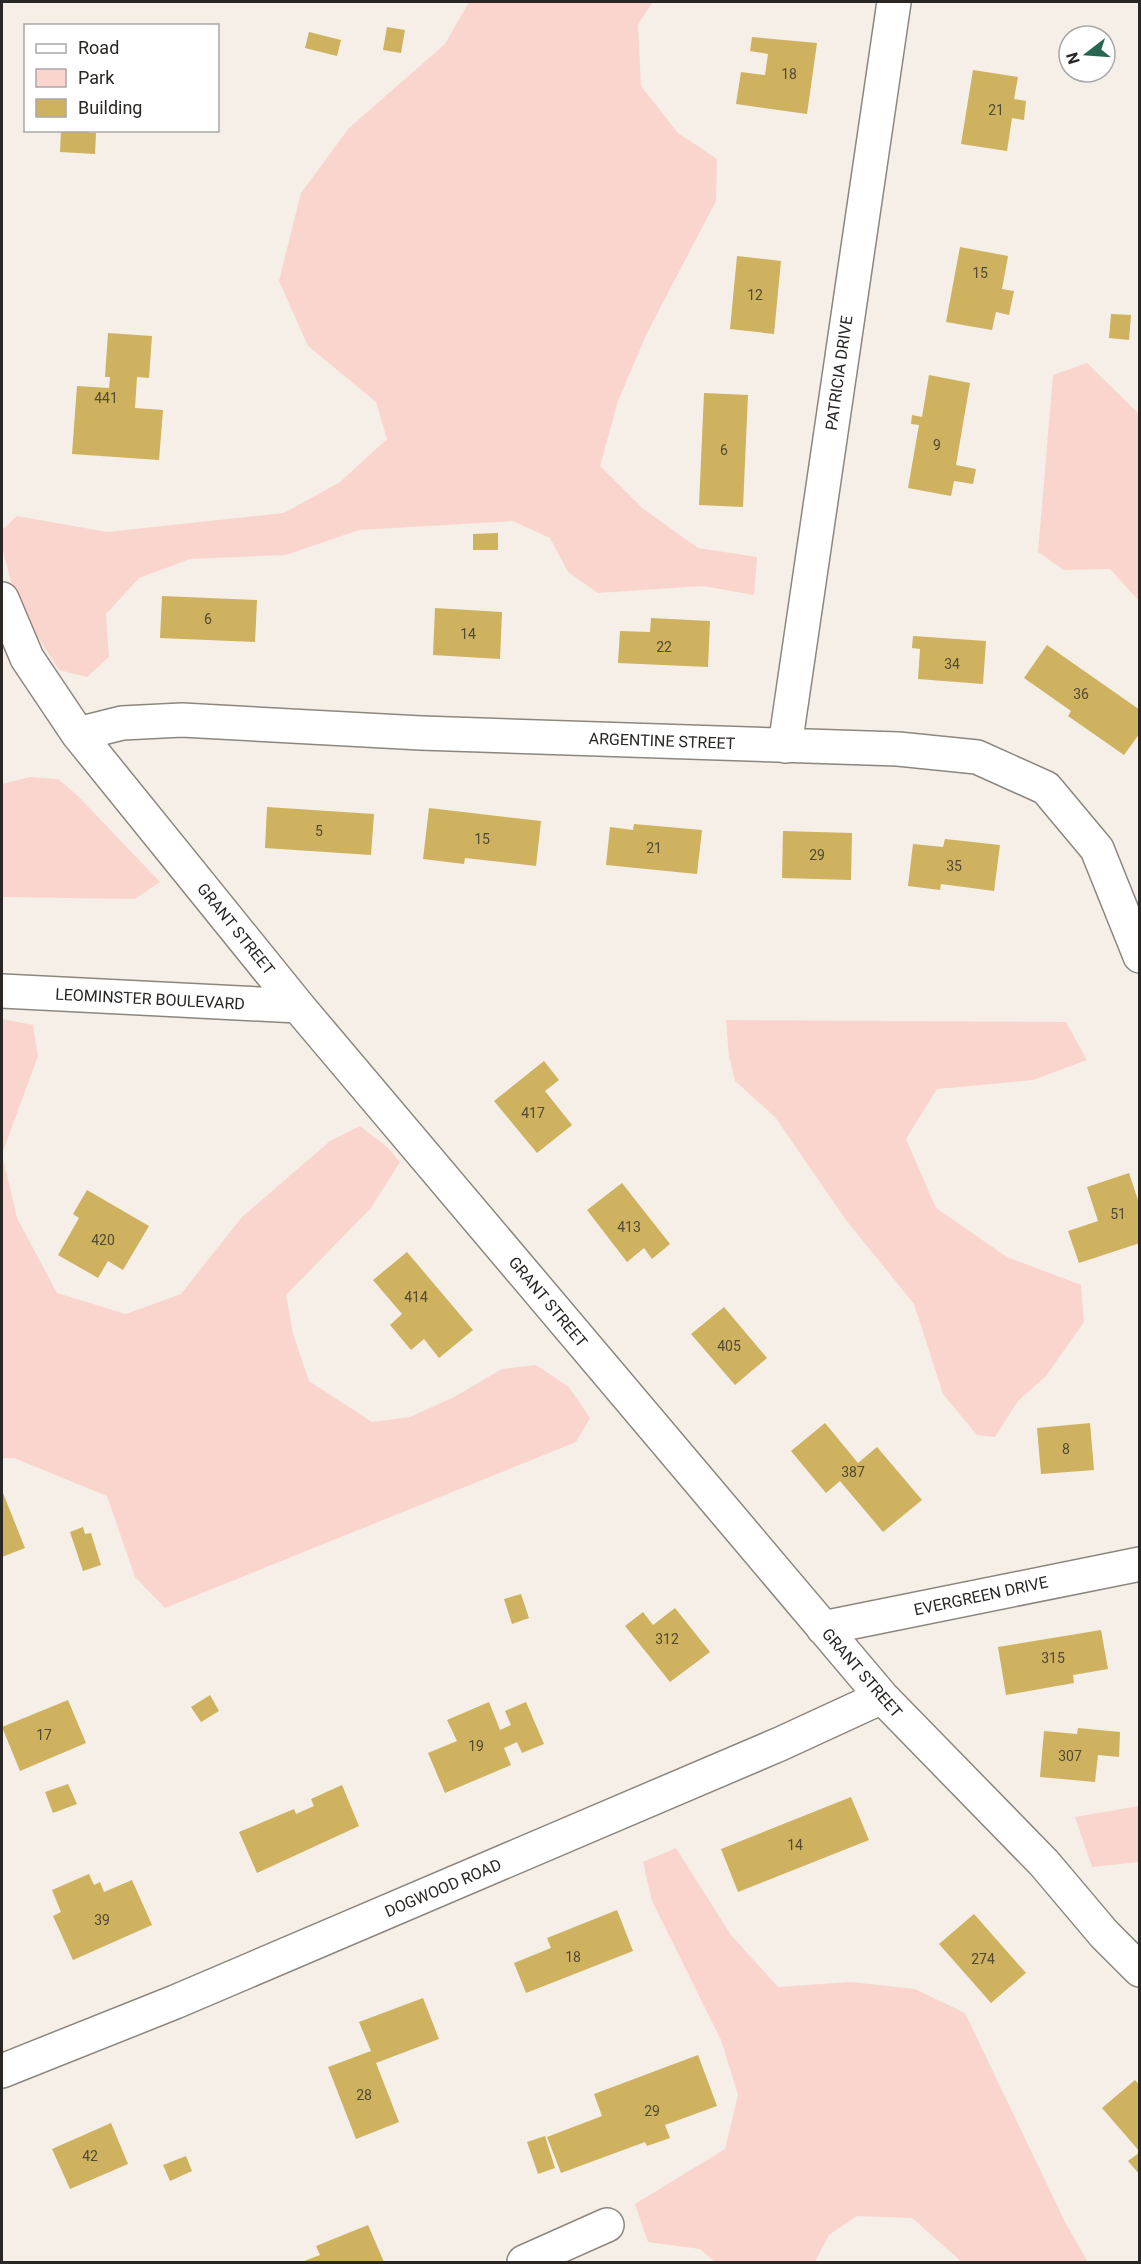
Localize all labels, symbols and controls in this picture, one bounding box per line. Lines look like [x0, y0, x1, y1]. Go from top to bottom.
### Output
legend [24, 24, 219, 132]
north arrow [1057, 24, 1117, 84]
text: Road [78, 37, 119, 58]
text: N [1062, 50, 1084, 66]
house number: 18 [781, 66, 797, 82]
text: Park [78, 67, 115, 88]
text: Building [78, 97, 142, 118]
house number: 21 [988, 102, 1004, 118]
house number: 15 [972, 265, 988, 281]
house number: 12 [747, 287, 763, 303]
street label: PATRICIA DRIVE [822, 314, 856, 432]
house number: 441 [94, 390, 118, 406]
house number: 9 [933, 437, 941, 453]
house number: 6 [720, 442, 728, 458]
house number: 6 [204, 611, 212, 627]
house number: 14 [460, 626, 476, 642]
house number: 22 [656, 639, 672, 655]
house number: 34 [944, 656, 960, 672]
house number: 36 [1073, 686, 1089, 702]
street label: ARGENTINE STREET [588, 729, 736, 753]
house number: 5 [315, 823, 323, 839]
house number: 15 [474, 831, 490, 847]
house number: 21 [646, 840, 662, 856]
house number: 29 [809, 847, 825, 863]
house number: 35 [946, 858, 962, 874]
street label: GRANT STREET [193, 879, 279, 979]
street label: LEOMINSTER BOULEVARD [55, 985, 245, 1013]
house number: 417 [521, 1105, 545, 1121]
house number: 51 [1110, 1206, 1126, 1222]
house number: 413 [617, 1219, 641, 1235]
house number: 420 [91, 1232, 115, 1248]
street label: GRANT STREET [505, 1253, 592, 1351]
house number: 414 [404, 1289, 428, 1305]
house number: 405 [717, 1338, 741, 1354]
house number: 8 [1062, 1441, 1070, 1457]
house number: 387 [841, 1464, 865, 1480]
street label: EVERGREEN DRIVE [912, 1573, 1050, 1619]
street label: GRANT STREET [818, 1624, 906, 1722]
house number: 312 [655, 1631, 679, 1647]
house number: 315 [1041, 1650, 1065, 1666]
house number: 17 [36, 1727, 52, 1743]
house number: 19 [468, 1738, 484, 1754]
house number: 307 [1058, 1748, 1082, 1764]
house number: 14 [787, 1837, 803, 1853]
street label: DOGWOOD ROAD [382, 1855, 504, 1921]
house number: 39 [94, 1912, 110, 1928]
house number: 18 [565, 1949, 581, 1965]
house number: 274 [971, 1951, 995, 1967]
house number: 28 [356, 2087, 372, 2103]
house number: 29 [644, 2103, 660, 2119]
house number: 42 [82, 2148, 98, 2164]

